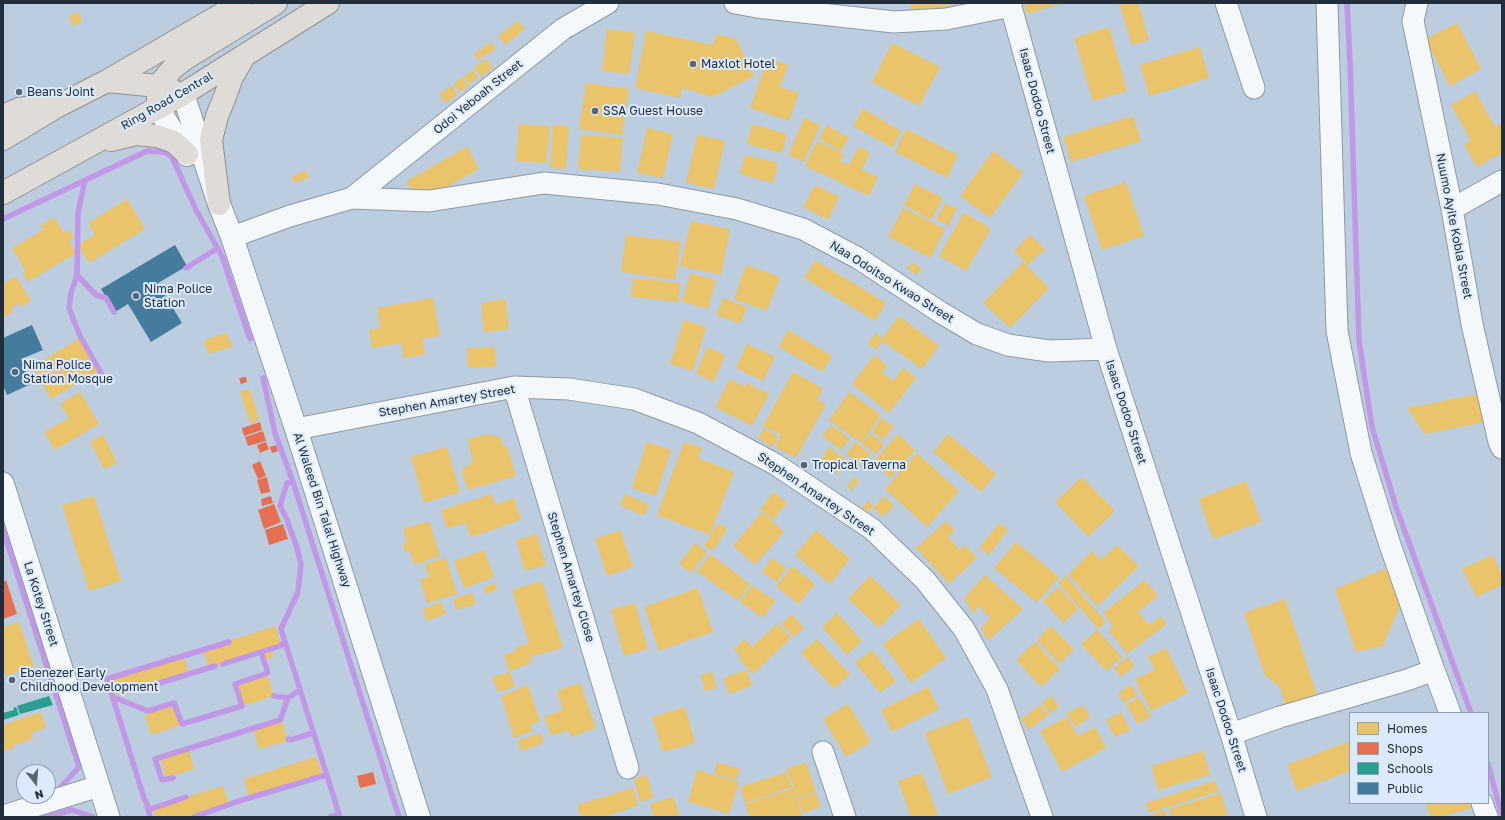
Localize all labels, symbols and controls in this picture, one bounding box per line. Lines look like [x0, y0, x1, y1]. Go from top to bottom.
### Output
street label: Isaac Dodoo Street [1016, 46, 1058, 156]
street label: Odoi Yeboah Street [430, 57, 526, 137]
place label: Maxlot Hotel [701, 57, 775, 71]
marker: Maxlot Hotel [688, 59, 698, 69]
street label: Ring Road Central [118, 69, 216, 133]
place label: Beans Joint [27, 85, 95, 99]
marker: Beans Joint [14, 87, 24, 97]
place label: SSA Guest House [603, 104, 703, 118]
marker: SSA Guest House [590, 106, 600, 116]
street label: Nuumo Ayite Kobla Street [1433, 152, 1475, 300]
street label: Naa Odoitso Kwao Street [827, 238, 957, 326]
place label: Nima Police Station [144, 282, 212, 310]
marker: Nima Police Station [131, 291, 141, 301]
place label: Nima Police Station Mosque [23, 358, 113, 386]
street label: Isaac Dodoo Street [1102, 358, 1150, 466]
marker: Nima Police Station Mosque [10, 367, 20, 377]
street label: Stephen Amartey Street [378, 382, 516, 420]
street label: Al Waleed Bin Talal Highway [290, 431, 354, 589]
street label: Stephen Amartey Street [755, 449, 877, 539]
place label: Tropical Taverna [812, 458, 906, 472]
marker: Tropical Taverna [799, 460, 809, 470]
street label: Stephen Amartey Close [544, 510, 598, 644]
street label: La Kotey Street [20, 560, 62, 648]
place label: Ebenezer Early Childhood Development [20, 666, 159, 694]
street label: Isaac Dodoo Street [1202, 666, 1250, 774]
marker: Ebenezer Early Childhood Development [7, 675, 17, 685]
legend [1349, 712, 1489, 804]
text: Homes [1387, 721, 1427, 736]
text: Shops [1387, 741, 1423, 756]
text: Schools [1387, 761, 1433, 776]
north arrow [16, 764, 56, 804]
text: Public [1387, 781, 1423, 796]
text: N [33, 788, 45, 802]

